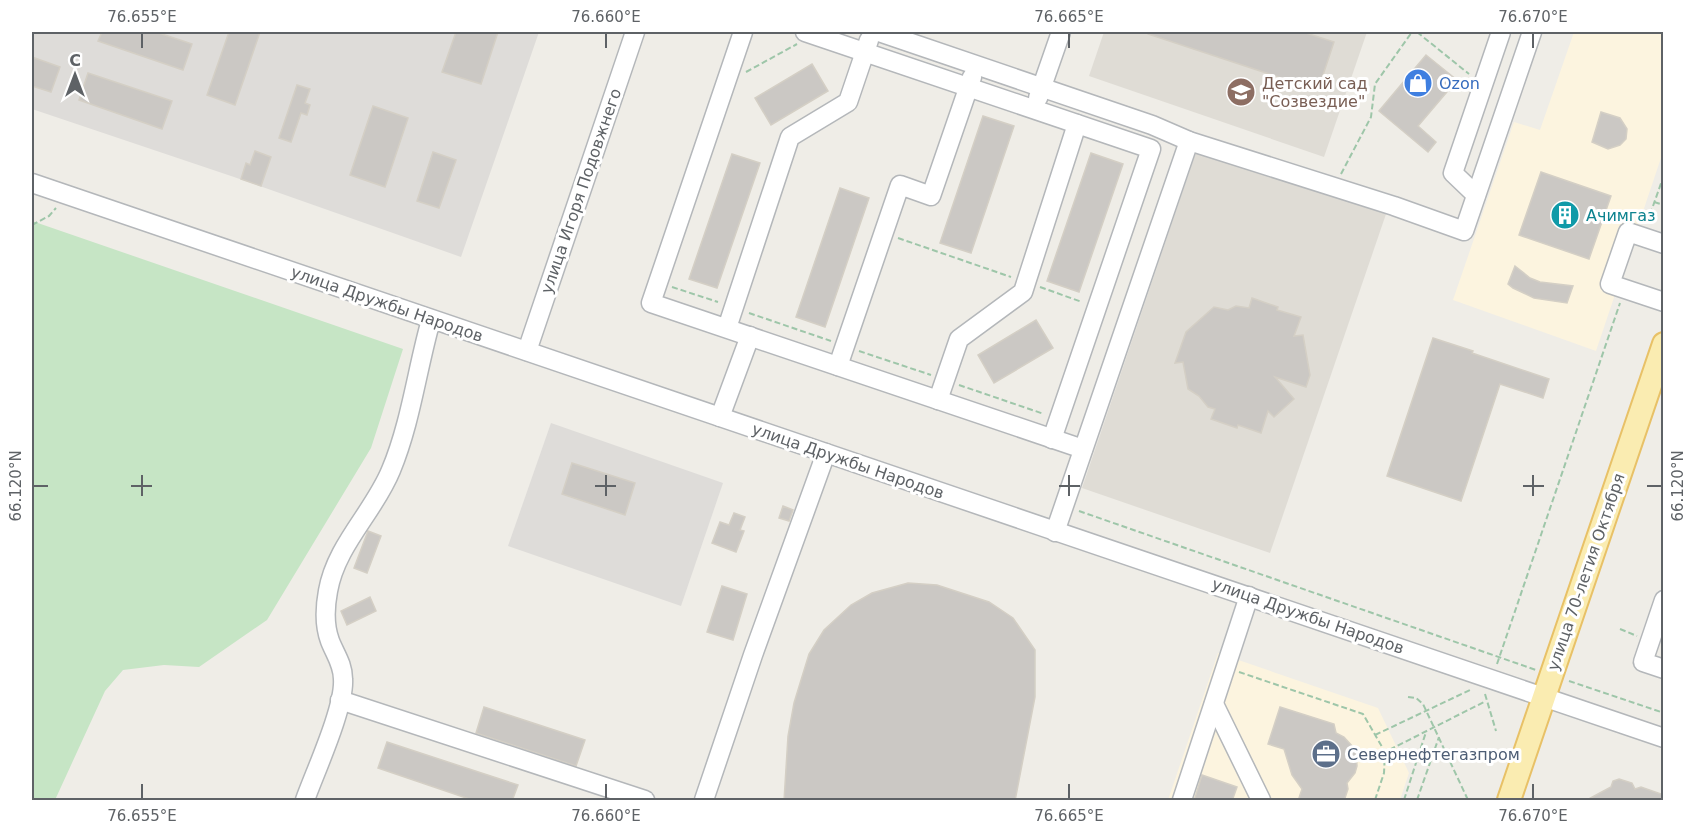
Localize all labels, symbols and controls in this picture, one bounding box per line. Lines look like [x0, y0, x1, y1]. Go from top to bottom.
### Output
text: 76.655°E [107, 8, 177, 26]
text: 76.660°E [571, 8, 641, 26]
text: 76.665°E [1034, 8, 1104, 26]
text: 76.670°E [1498, 8, 1568, 26]
north arrow [45, 45, 105, 105]
text: С [69, 51, 81, 70]
shop icon: Ozon [1402, 67, 1434, 99]
place label: Детский сад "Созвездие" [1262, 74, 1368, 111]
place label: Ozon [1439, 74, 1480, 93]
school or university icon: Детский сад "Созвездие" [1225, 76, 1257, 108]
street label: улица Игоря Подовжнего [537, 86, 625, 296]
building icon: Ачимгаз [1549, 199, 1581, 231]
place label: Ачимгаз [1586, 206, 1656, 225]
street label: улица Дружбы Народов [288, 262, 486, 346]
street label: улица Дружбы Народов [749, 419, 947, 503]
text: 66.120°N [7, 450, 25, 522]
text: 66.120°N [1669, 450, 1687, 522]
street label: улица 70-летия Октября [1543, 471, 1629, 673]
street label: улица Дружбы Народов [1209, 574, 1407, 658]
office icon: Севернефтегазпром [1310, 738, 1342, 770]
place label: Севернефтегазпром [1347, 745, 1520, 764]
text: 76.655°E [107, 807, 177, 825]
text: 76.660°E [571, 807, 641, 825]
text: 76.665°E [1034, 807, 1104, 825]
text: 76.670°E [1498, 807, 1568, 825]

